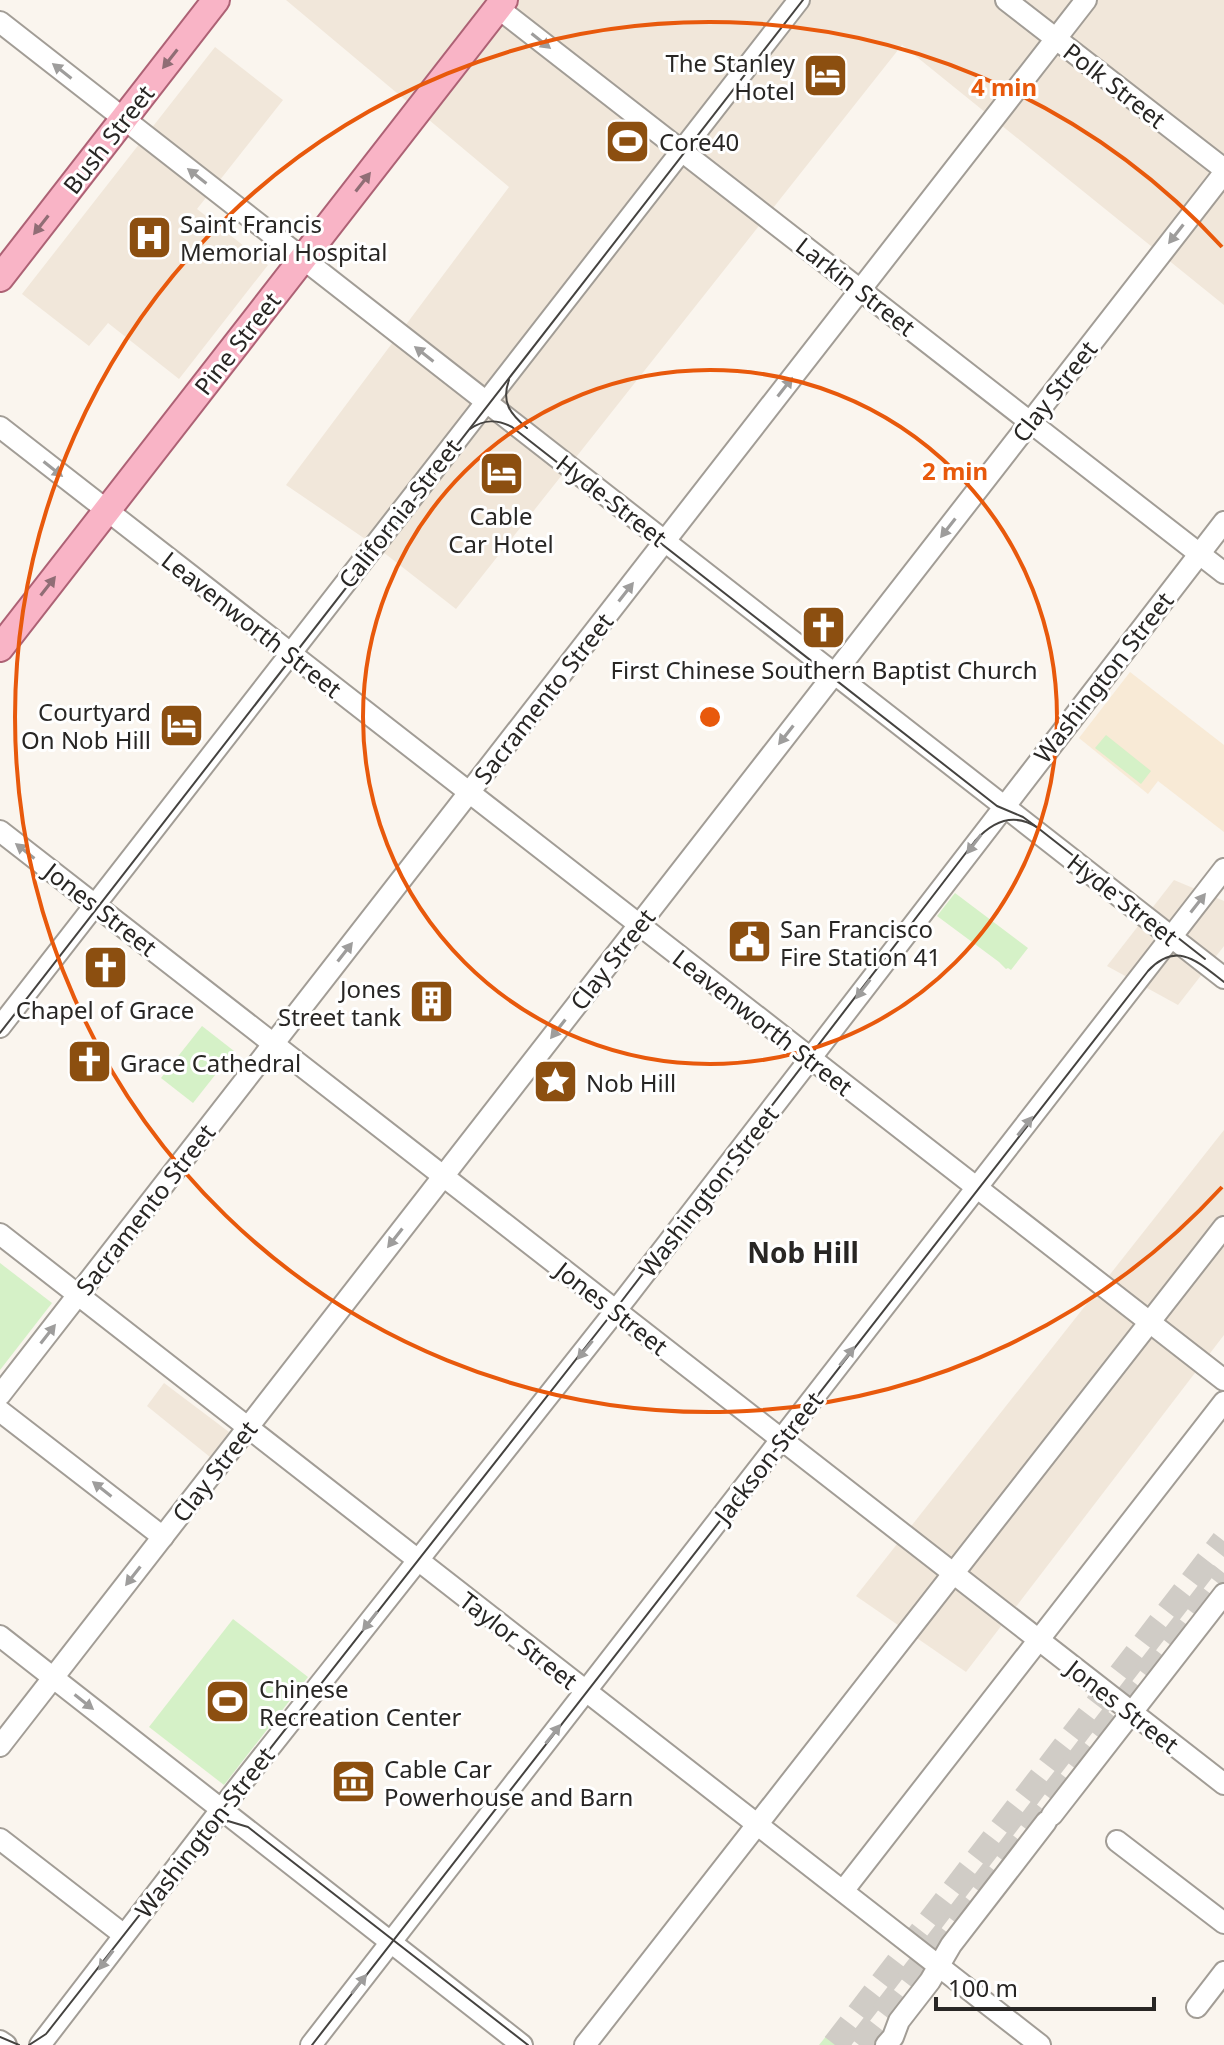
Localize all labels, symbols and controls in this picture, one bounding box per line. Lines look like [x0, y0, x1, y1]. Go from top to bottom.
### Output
one-way arrow [531, 32, 551, 48]
street label: Polk Street [1057, 35, 1173, 136]
place label: The Stanley Hotel [665, 46, 796, 107]
one-way arrow [162, 49, 178, 69]
hotel icon: The Stanley Hotel [802, 52, 850, 100]
one-way arrow [52, 63, 72, 80]
text: 4 min [971, 70, 1037, 103]
street label: Bush Street [55, 77, 161, 200]
sports icon: Core40 [604, 117, 652, 165]
place label: Core40 [659, 125, 739, 158]
one-way arrow [187, 169, 207, 185]
one-way arrow [354, 172, 370, 192]
place label: Saint Francis Memorial Hospital [180, 207, 387, 268]
hospital icon: Saint Francis Memorial Hospital [125, 213, 173, 261]
one-way arrow [34, 215, 50, 235]
one-way arrow [1168, 224, 1185, 244]
street label: Larkin Street [789, 229, 923, 343]
street label: Pine Street [186, 284, 288, 401]
street label: Clay Street [1004, 333, 1104, 449]
one-way arrow [414, 346, 434, 363]
one-way arrow [777, 377, 793, 397]
street label: California Street [330, 431, 468, 595]
street label: Hyde Street [550, 446, 674, 554]
hotel icon: Cable Car Hotel [477, 449, 525, 497]
text: 2 min [922, 454, 988, 487]
one-way arrow [43, 460, 64, 476]
place label: Cable Car Hotel [448, 499, 554, 560]
one-way arrow [940, 518, 956, 538]
street label: Leavenworth Street [155, 543, 349, 705]
one-way arrow [39, 576, 56, 596]
one-way arrow [617, 582, 633, 602]
street label: Washington Street [1026, 584, 1180, 769]
church icon: First Chinese Southern Baptist Church [800, 603, 848, 651]
street label: Sacramento Street [466, 606, 620, 790]
place label: First Chinese Southern Baptist Church [610, 653, 1038, 686]
place label: Courtyard On Nob Hill [21, 695, 151, 756]
hotel icon: Courtyard On Nob Hill [158, 701, 206, 749]
centre of rings [696, 703, 724, 731]
one-way arrow [778, 725, 795, 746]
one-way arrow [967, 834, 983, 854]
one-way arrow [15, 843, 35, 859]
street label: Hyde Street [1061, 845, 1185, 953]
street label: Jones Street [36, 853, 164, 964]
one-way arrow [1189, 893, 1205, 913]
street label: Clay Street [562, 901, 662, 1017]
place label: San Francisco Fire Station 41 [780, 912, 941, 973]
public building icon: San Francisco Fire Station 41 [725, 918, 773, 966]
street label: Leavenworth Street [666, 941, 860, 1103]
one-way arrow [337, 942, 353, 962]
church icon: Chapel of Grace [81, 943, 129, 991]
place label: Jones Street tank [278, 972, 401, 1033]
building icon: Jones Street tank [408, 978, 456, 1026]
one-way arrow [856, 979, 872, 999]
place label: Chapel of Grace [16, 993, 194, 1026]
one-way arrow [550, 1019, 566, 1039]
church icon: Grace Cathedral [65, 1038, 113, 1086]
place label: Grace Cathedral [120, 1046, 301, 1079]
place icon: Nob Hill [531, 1058, 579, 1106]
place label: Nob Hill [586, 1066, 676, 1099]
street label: Washington Street [631, 1098, 785, 1283]
one-way arrow [1016, 1116, 1033, 1136]
street label: Sacramento Street [68, 1117, 222, 1301]
one-way arrow [388, 1228, 404, 1248]
district label: Nob Hill [747, 1233, 859, 1271]
street label: Jones Street [547, 1252, 675, 1363]
one-way arrow [39, 1324, 56, 1344]
one-way arrow [577, 1340, 593, 1360]
one-way arrow [838, 1346, 855, 1366]
street label: Jackson Street [705, 1384, 830, 1531]
street label: Clay Street [164, 1413, 264, 1529]
one-way arrow [91, 1482, 112, 1498]
one-way arrow [125, 1566, 142, 1586]
street label: Taylor Street [453, 1584, 585, 1697]
one-way arrow [362, 1611, 378, 1631]
street label: Jones Street [1058, 1650, 1186, 1761]
place label: Chinese Recreation Center [259, 1672, 462, 1733]
sports icon: Chinese Recreation Center [204, 1678, 252, 1726]
one-way arrow [74, 1693, 94, 1709]
one-way arrow [545, 1724, 561, 1744]
street label: Washington Street [127, 1739, 281, 1924]
place label: Cable Car Powerhouse and Barn [384, 1752, 633, 1813]
museum icon: Cable Car Powerhouse and Barn [329, 1758, 377, 1806]
one-way arrow [98, 1950, 114, 1970]
scale bar [936, 1961, 1154, 2011]
text: 100 m [948, 1971, 1018, 2004]
one-way arrow [350, 1973, 366, 1994]

